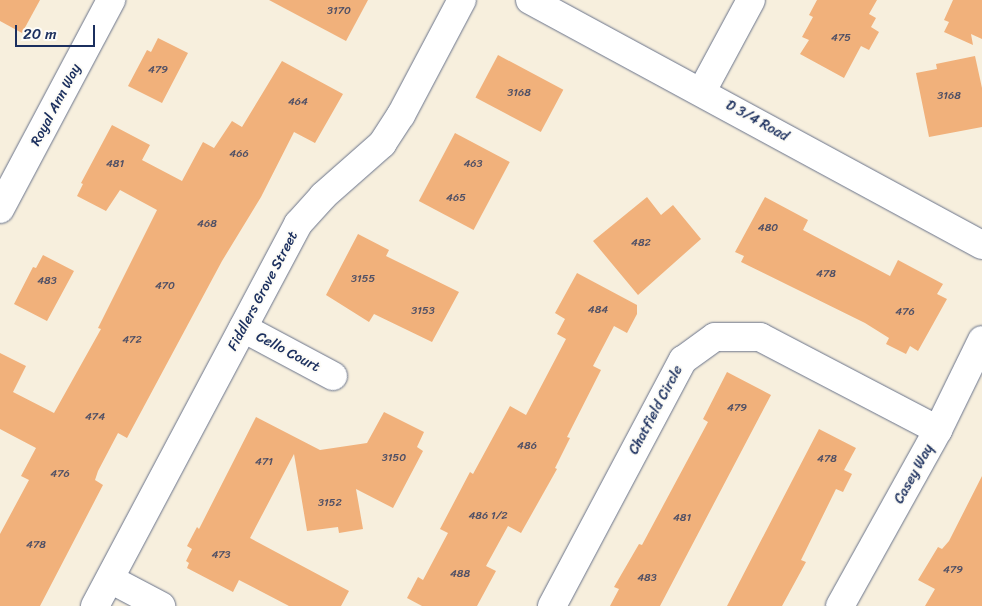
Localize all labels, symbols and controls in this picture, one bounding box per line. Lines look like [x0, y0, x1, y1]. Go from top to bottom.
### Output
house number: 3170 [327, 4, 351, 18]
scale bar [18, 15, 98, 47]
text: 20 m [23, 21, 57, 47]
house number: 475 [831, 31, 851, 45]
street label: Royal Ann Way [27, 61, 85, 149]
house number: 479 [148, 63, 168, 77]
house number: 3168 [507, 86, 531, 100]
house number: 3168 [937, 89, 961, 103]
house number: 464 [288, 95, 308, 109]
street label: D 3/4 Road [723, 97, 791, 145]
house number: 466 [229, 147, 249, 161]
house number: 481 [106, 157, 124, 171]
house number: 463 [463, 157, 483, 171]
house number: 465 [446, 191, 466, 205]
house number: 468 [197, 217, 217, 231]
house number: 480 [758, 221, 778, 235]
street label: Fiddlers Grove Street [224, 228, 302, 354]
house number: 482 [631, 236, 651, 250]
house number: 478 [816, 267, 836, 281]
house number: 3155 [351, 272, 375, 286]
house number: 483 [37, 274, 57, 288]
house number: 470 [155, 279, 175, 293]
house number: 484 [588, 303, 608, 317]
house number: 3153 [411, 304, 435, 318]
house number: 476 [895, 305, 915, 319]
street label: Cello Court [253, 328, 323, 376]
house number: 472 [122, 333, 142, 347]
street label: Chatfield Circle [626, 363, 686, 457]
house number: 479 [727, 401, 747, 415]
house number: 474 [85, 410, 105, 424]
house number: 486 [517, 439, 537, 453]
street label: Casey Way [891, 441, 937, 507]
house number: 3150 [382, 451, 406, 465]
house number: 478 [817, 452, 837, 466]
house number: 471 [255, 455, 273, 469]
house number: 476 [50, 467, 70, 481]
house number: 3152 [318, 496, 342, 510]
house number: 486 1/2 [468, 509, 508, 523]
house number: 481 [673, 511, 691, 525]
house number: 478 [26, 538, 46, 552]
house number: 473 [211, 548, 231, 562]
house number: 479 [943, 563, 963, 577]
house number: 488 [450, 567, 470, 581]
house number: 483 [637, 571, 657, 585]

